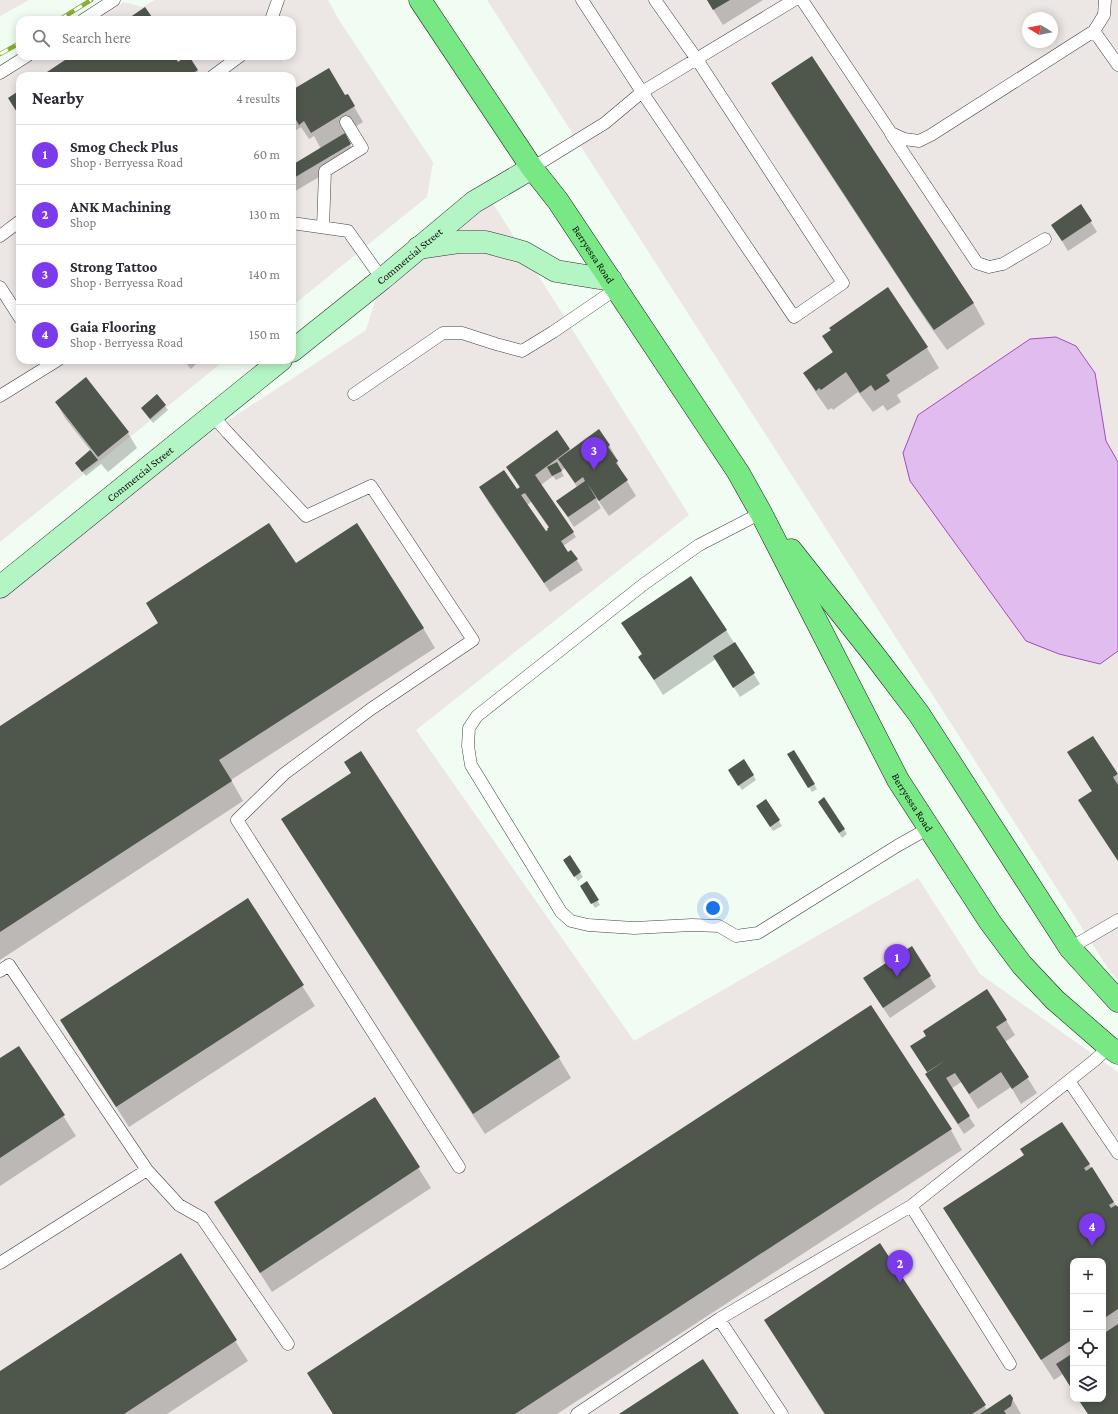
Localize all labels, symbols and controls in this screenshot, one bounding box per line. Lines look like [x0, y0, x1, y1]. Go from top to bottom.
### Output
north arrow [1022, 12, 1058, 48]
search box [16, 16, 296, 60]
icon: search [30, 27, 52, 49]
text: Search here [62, 30, 131, 46]
text: Nearby [32, 89, 84, 108]
text: 4 results [236, 91, 280, 106]
text: Smog Check Plus [70, 139, 178, 155]
text: 1 [43, 147, 47, 162]
text: 60 m [253, 147, 280, 162]
text: Shop · Berryessa Road [70, 155, 183, 170]
text: ANK Machining [70, 199, 171, 215]
text: 2 [42, 207, 48, 222]
text: 130 m [249, 207, 280, 222]
text: Shop [70, 215, 96, 230]
street label: Berryessa Road [570, 223, 617, 286]
street label: Commercial Street [374, 225, 445, 287]
text: Strong Tattoo [70, 259, 157, 275]
text: 3 [42, 267, 48, 282]
text: 140 m [249, 267, 280, 282]
text: Shop · Berryessa Road [70, 275, 183, 290]
text: Gaia Flooring [70, 319, 156, 335]
text: 4 [41, 327, 49, 342]
text: 150 m [249, 327, 280, 342]
text: Shop · Berryessa Road [70, 335, 183, 350]
pin: 3 [581, 437, 607, 470]
street label: Commercial Street [105, 443, 176, 504]
street label: Berryessa Road [890, 771, 936, 834]
your location [703, 898, 723, 918]
pin: 1 [884, 944, 910, 977]
pin: 4 [1079, 1213, 1105, 1246]
pin: 2 [887, 1250, 913, 1283]
map controls [1070, 1258, 1106, 1402]
button: + [1070, 1258, 1106, 1294]
button: − [1070, 1294, 1106, 1330]
button: locate [1070, 1330, 1106, 1366]
button: layers [1070, 1366, 1106, 1402]

